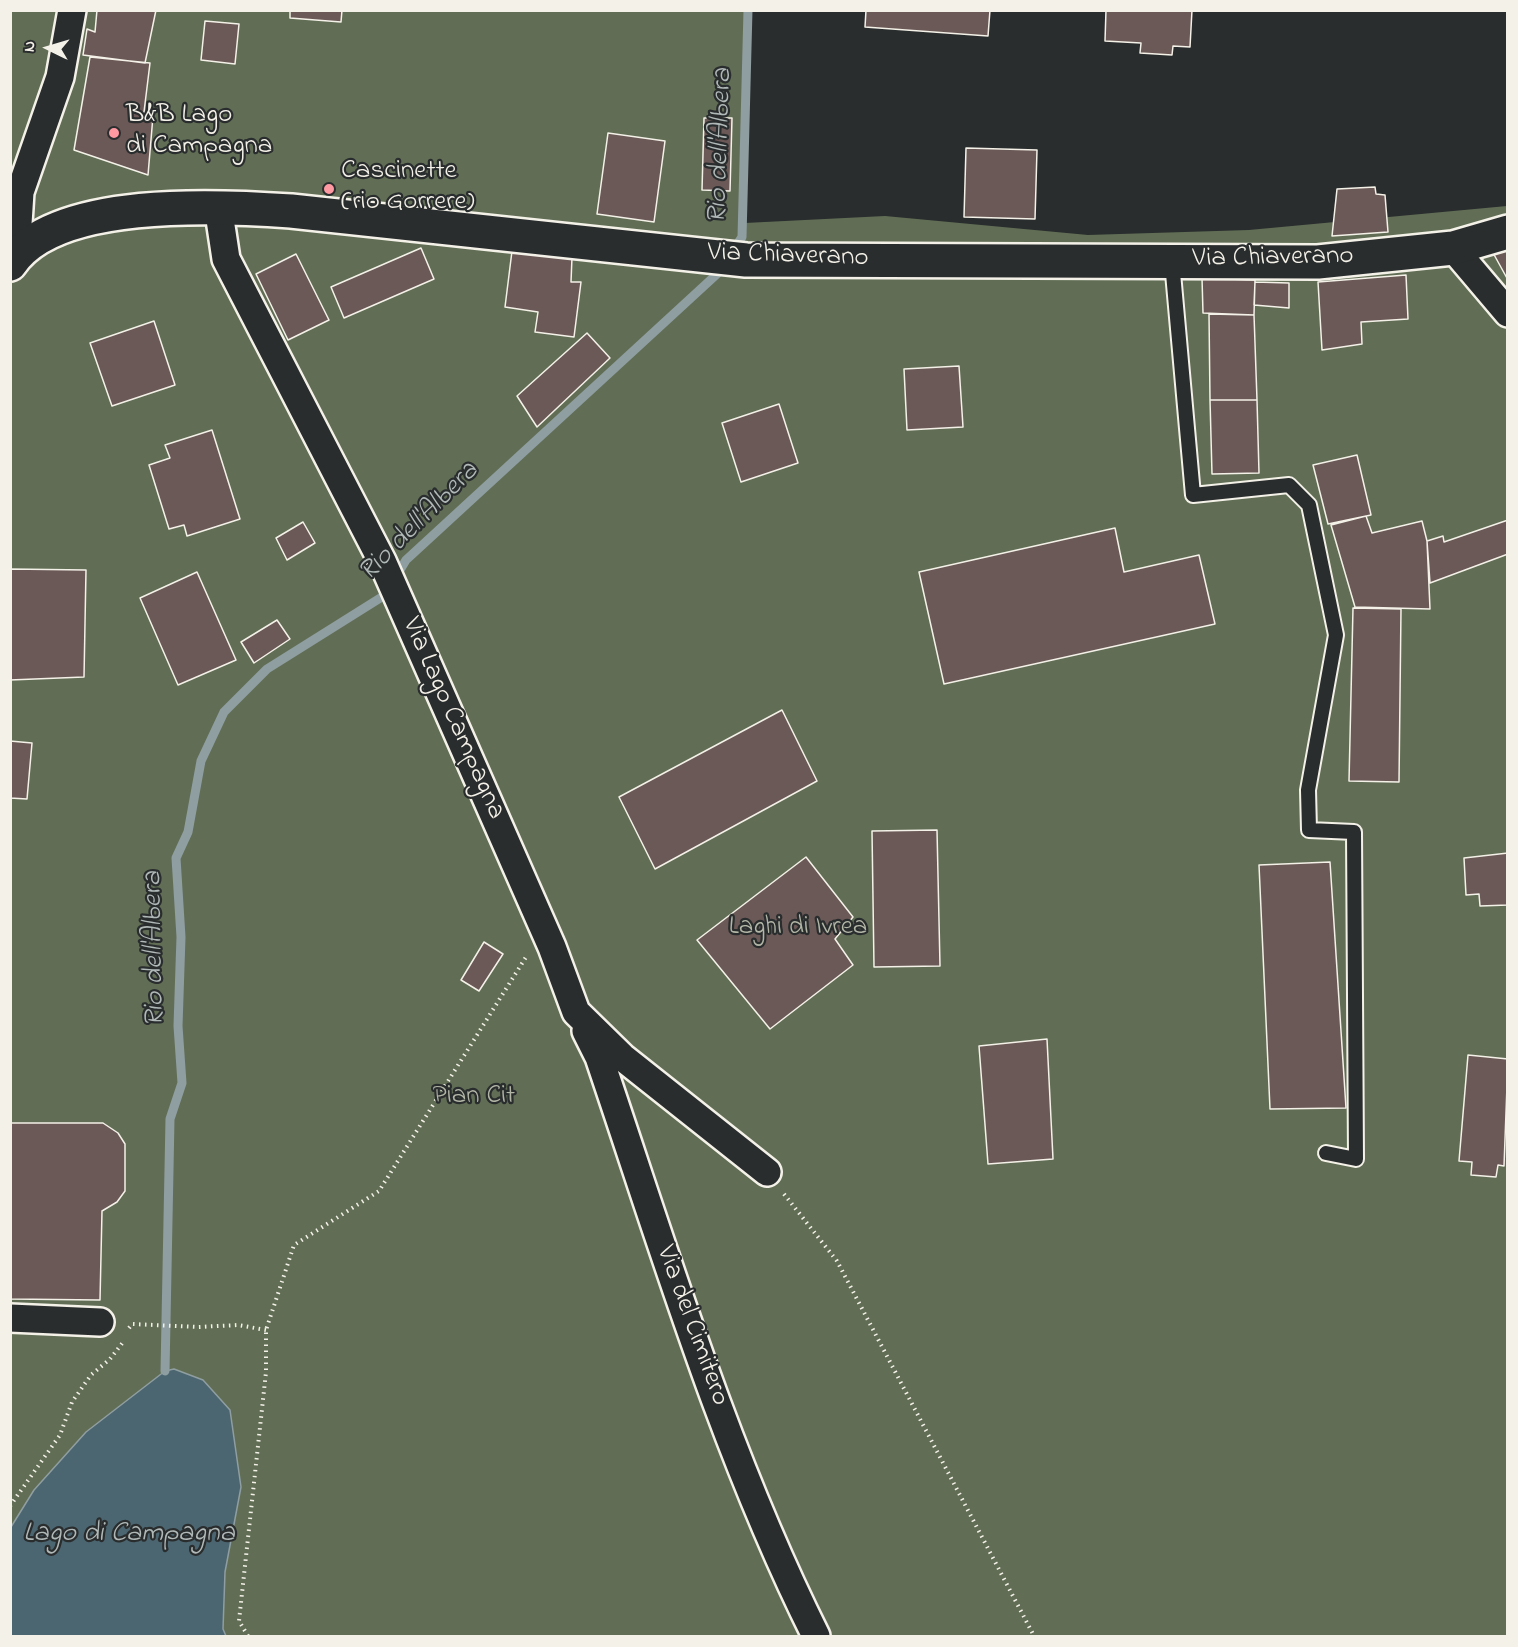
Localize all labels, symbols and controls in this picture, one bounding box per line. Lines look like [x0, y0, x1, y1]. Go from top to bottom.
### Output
north arrow [18, 18, 78, 78]
text: N [18, 40, 42, 53]
water label: Rio dell'Albera [702, 68, 742, 224]
place label: B&B Lago di Campagna [126, 101, 272, 164]
marker: B&B Lago di Campagna [107, 126, 121, 140]
place label: Cascinette (rio Gorrere) [341, 157, 475, 220]
marker: Cascinette (rio Gorrere) [322, 182, 336, 196]
street label: Via Chiaverano [707, 238, 869, 276]
street label: Via Chiaverano [1192, 241, 1354, 277]
water label: Rio dell'Albera [353, 456, 487, 590]
street label: Via Lago Campagna [393, 613, 511, 825]
water label: Rio dell'Albera [138, 871, 174, 1027]
park label: Laghi di Ivrea [729, 913, 867, 945]
park label: Pian Cit [433, 1082, 515, 1114]
street label: Via del Cimitero [647, 1242, 735, 1410]
water label: Lago di Campagna [23, 1518, 235, 1552]

